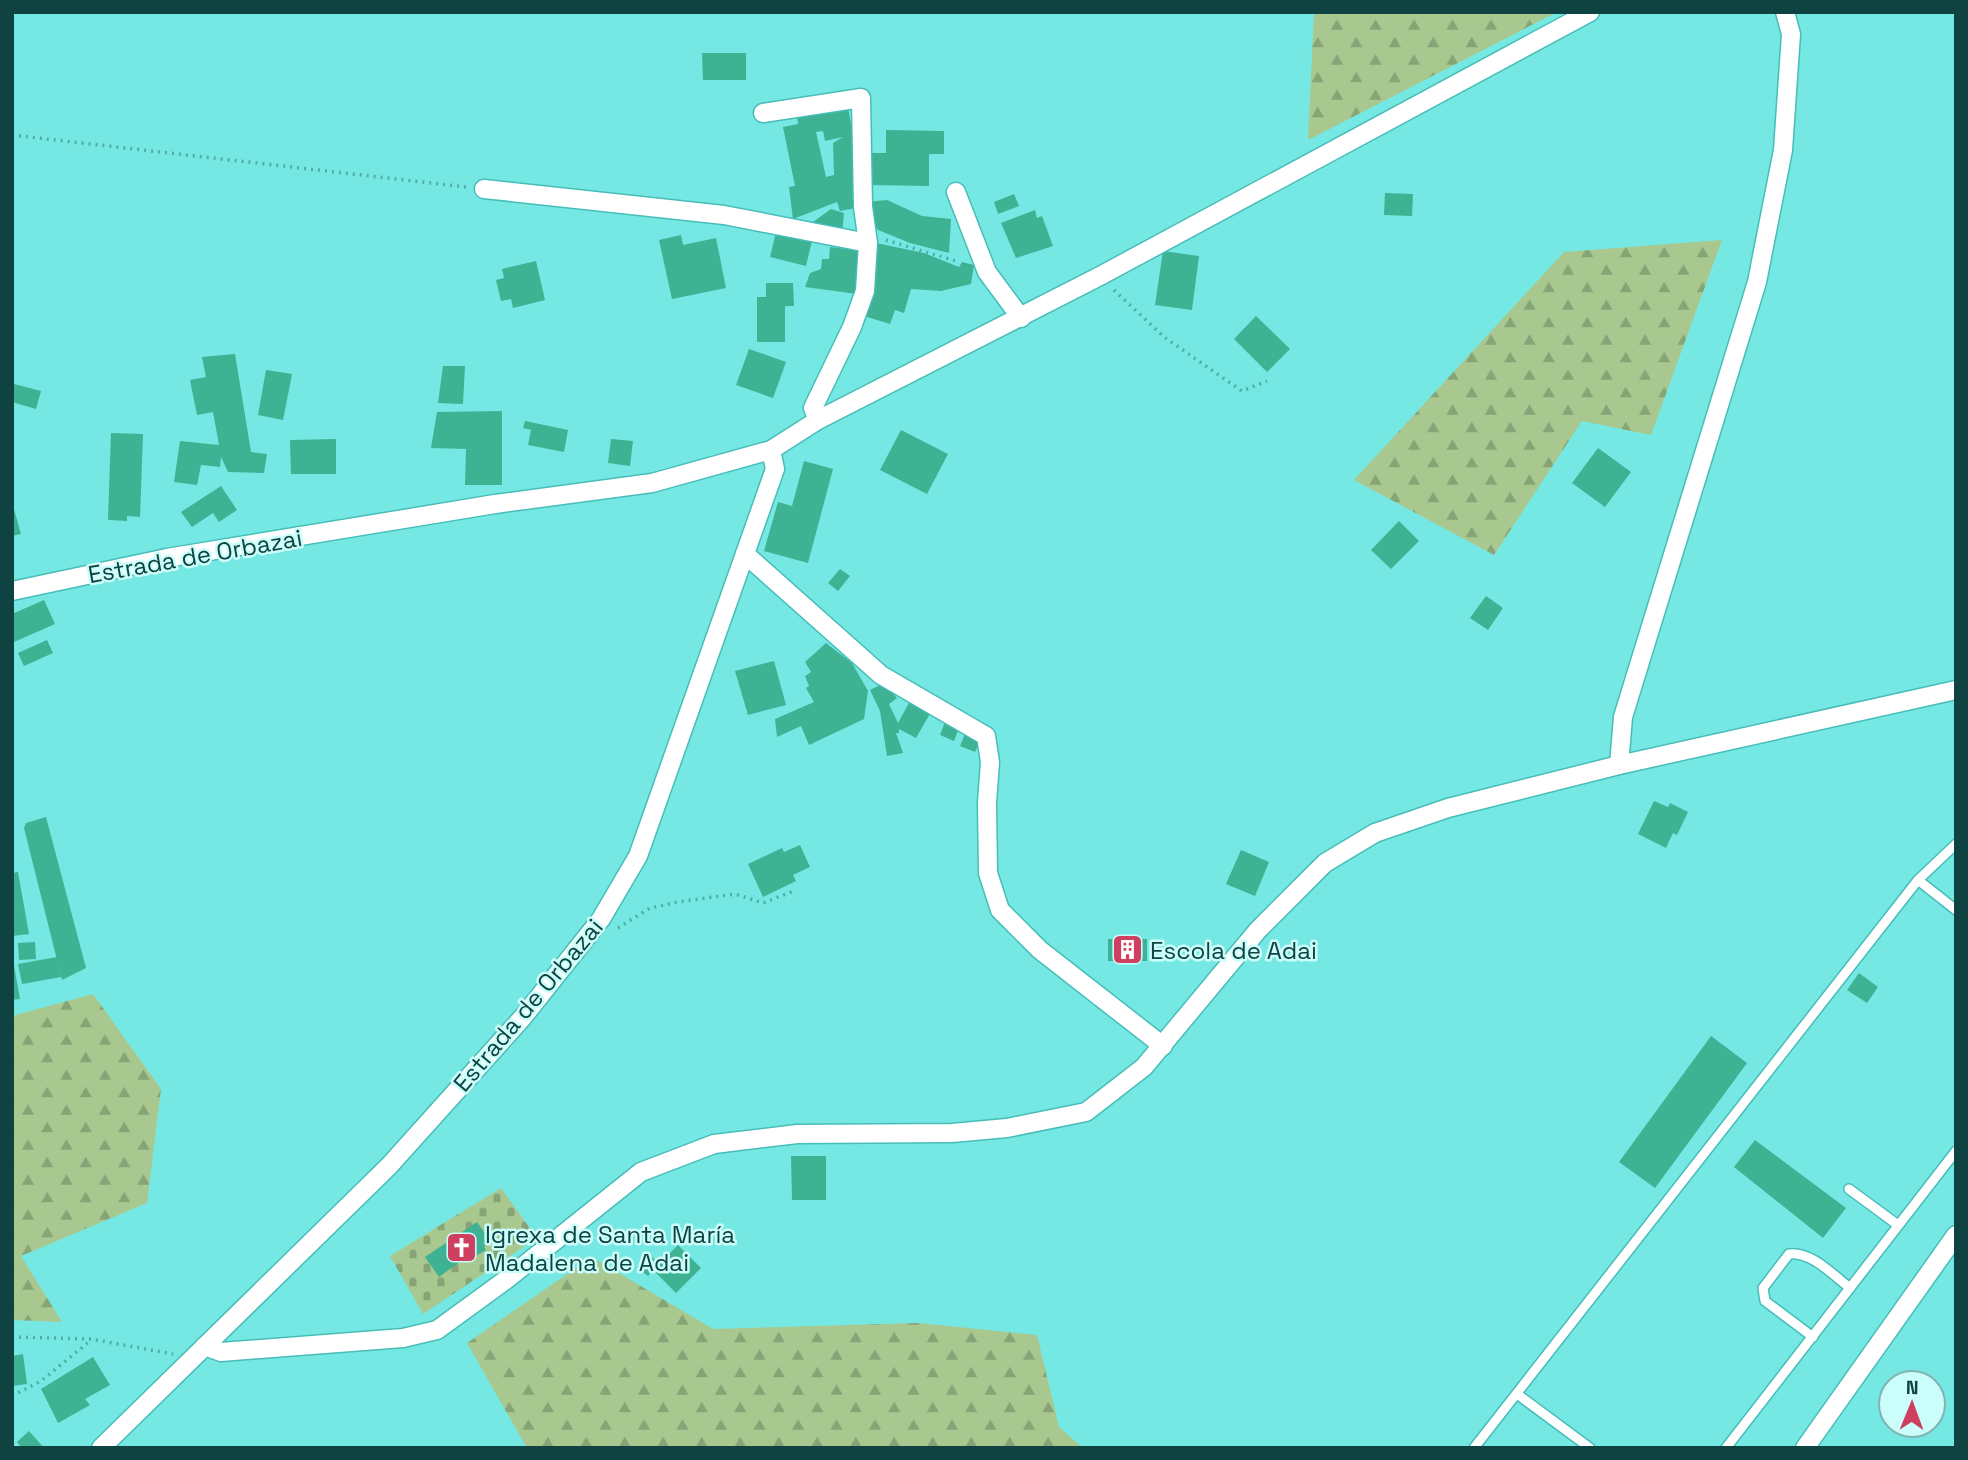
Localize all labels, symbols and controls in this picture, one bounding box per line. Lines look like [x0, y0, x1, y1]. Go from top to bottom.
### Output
street label: Estrada de Orbazai [86, 522, 304, 590]
street label: Estrada de Orbazai [446, 912, 610, 1098]
building icon: Escola de Adai [1110, 933, 1144, 967]
place label: Escola de Adai [1150, 935, 1317, 966]
place label: Igrexa de Santa María Madalena de Adai [485, 1219, 735, 1278]
church icon: Igrexa de Santa María Madalena de Adai [445, 1231, 479, 1265]
north arrow [1877, 1369, 1947, 1439]
text: N [1906, 1375, 1919, 1400]

